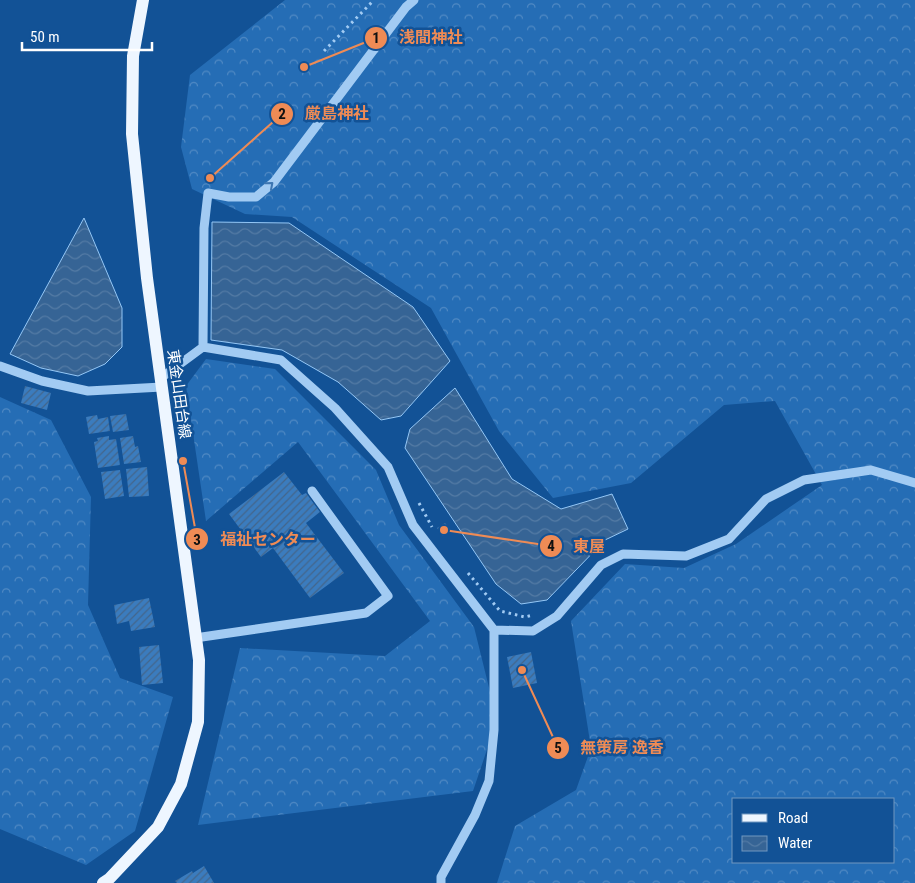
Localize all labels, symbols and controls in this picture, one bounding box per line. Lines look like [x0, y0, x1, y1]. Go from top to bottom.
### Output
scale bar [22, 20, 152, 52]
callout: 浅間神社 [364, 22, 473, 53]
text: 50 m [30, 28, 60, 46]
text: 浅間神社 [399, 28, 463, 47]
text: 1 [372, 29, 380, 47]
callout: 厳島神社 [270, 98, 379, 129]
text: 厳島神社 [305, 104, 369, 123]
text: 2 [278, 105, 286, 123]
one-way arrow [264, 182, 273, 191]
street label: 東金山田台線 [164, 348, 194, 440]
callout: 福祉センター [185, 524, 326, 555]
text: 福祉センター [220, 530, 316, 549]
callout: 東屋 [538, 530, 615, 561]
text: 3 [193, 531, 201, 549]
text: 4 [547, 537, 555, 555]
text: 東屋 [573, 537, 605, 556]
callout: 無策房 逸香 [545, 732, 674, 763]
text: 無策房 逸香 [580, 738, 664, 757]
text: 5 [554, 739, 562, 757]
legend [732, 798, 895, 863]
text: Road [778, 809, 808, 827]
text: Water [778, 834, 813, 852]

